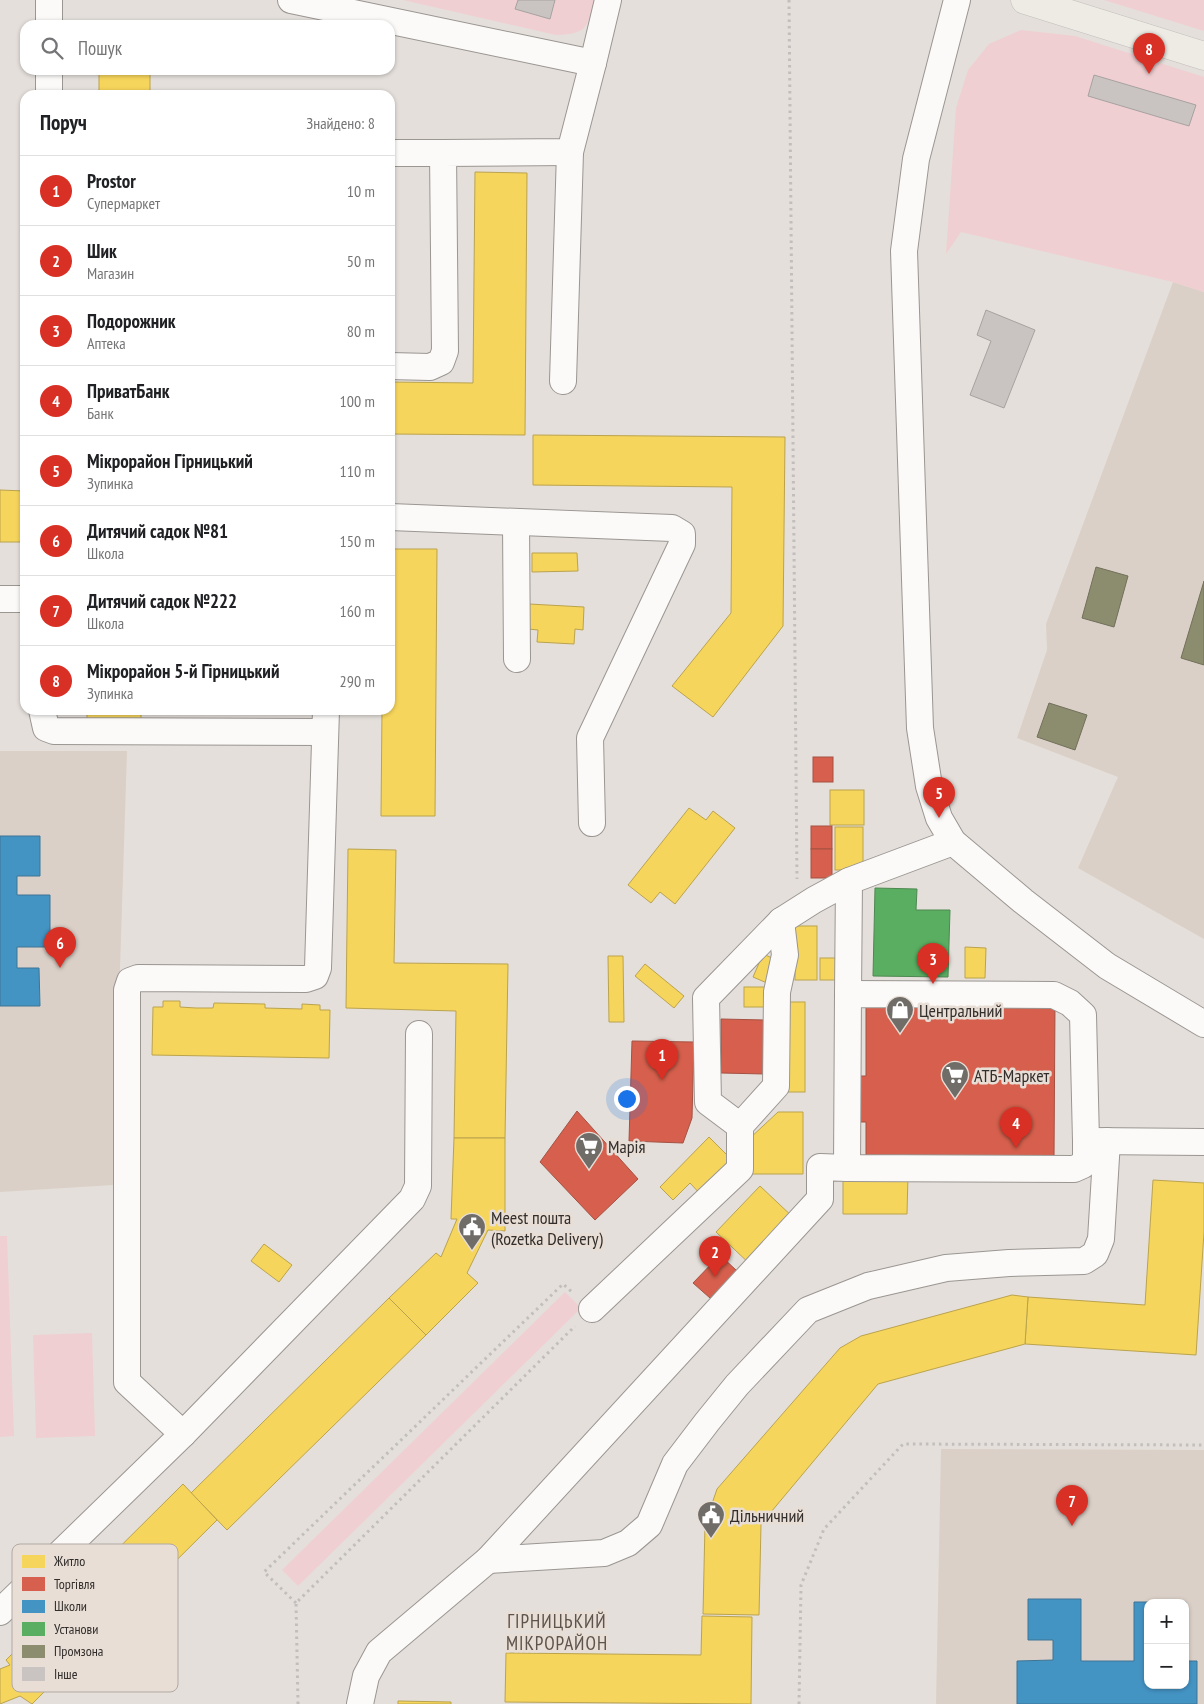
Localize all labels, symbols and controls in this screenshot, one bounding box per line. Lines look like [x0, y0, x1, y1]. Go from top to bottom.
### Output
search box [20, 20, 395, 75]
pin: 8 [1133, 33, 1165, 74]
icon: search [38, 34, 66, 62]
text: Пошук [78, 36, 122, 60]
text: Поруч [40, 109, 87, 136]
text: Знайдено: 8 [306, 113, 375, 133]
text: Prostor [87, 169, 136, 193]
text: 1 [52, 181, 60, 201]
text: 10 m [347, 181, 375, 201]
text: Супермаркет [87, 193, 160, 213]
text: Шик [87, 239, 117, 263]
text: 2 [52, 251, 60, 271]
text: 50 m [347, 251, 375, 271]
text: Магазин [87, 263, 134, 283]
text: Подорожник [87, 309, 176, 333]
text: 3 [52, 321, 60, 341]
text: 80 m [347, 321, 375, 341]
text: Аптека [87, 333, 126, 353]
text: ПриватБанк [87, 379, 169, 403]
text: 4 [52, 391, 60, 411]
text: 100 m [340, 391, 375, 411]
text: Банк [87, 403, 114, 423]
text: Мiкрорайон Гiрницький [87, 449, 253, 473]
text: 5 [52, 461, 60, 481]
text: 110 m [340, 461, 375, 481]
text: Зупинка [87, 473, 133, 493]
text: Дитячий садок №81 [87, 519, 228, 543]
text: 6 [52, 531, 60, 551]
text: 150 m [340, 531, 375, 551]
text: Школа [87, 543, 124, 563]
text: Дитячий садок №222 [87, 589, 237, 613]
text: 7 [52, 601, 60, 621]
text: 160 m [340, 601, 375, 621]
text: Школа [87, 613, 124, 633]
text: Мікрорайон 5-й Гірницький [87, 659, 279, 683]
text: 8 [52, 671, 60, 691]
text: 290 m [340, 671, 375, 691]
text: Зупинка [87, 683, 133, 703]
pin: 5 [923, 777, 955, 818]
pin: 6 [44, 927, 76, 968]
pin: 3 [917, 943, 949, 984]
shop icon: Центральний [885, 995, 915, 1034]
place label: Центральний [919, 999, 1002, 1022]
pin: 1 [646, 1039, 678, 1080]
supermarket icon: АТБ-Маркет [940, 1060, 970, 1099]
place label: АТБ-Маркет [974, 1064, 1050, 1087]
your location [614, 1086, 640, 1112]
pin: 4 [1000, 1107, 1032, 1148]
supermarket icon: Марія [574, 1131, 604, 1170]
place label: Марія [608, 1135, 645, 1158]
place label: Meest пошта (Rozetka Delivery) [491, 1206, 603, 1250]
public building icon: Meest пошта (Rozetka Delivery) [457, 1212, 487, 1251]
pin: 2 [699, 1236, 731, 1277]
pin: 7 [1056, 1485, 1088, 1526]
public building icon: Дільничний [696, 1500, 726, 1539]
place label: Дільничний [730, 1504, 804, 1527]
legend [12, 1544, 178, 1692]
text: Житло [53, 1552, 85, 1570]
text: Торгівля [54, 1575, 95, 1593]
text: Школи [54, 1597, 87, 1615]
map controls [1144, 1599, 1189, 1689]
button: + [1144, 1599, 1189, 1644]
district label: ГІРНИЦЬКИЙ МІКРОРАЙОН [506, 1609, 608, 1655]
text: Установи [54, 1620, 98, 1638]
text: Промзона [54, 1642, 103, 1660]
button: − [1144, 1644, 1189, 1689]
text: Інше [54, 1665, 78, 1683]

